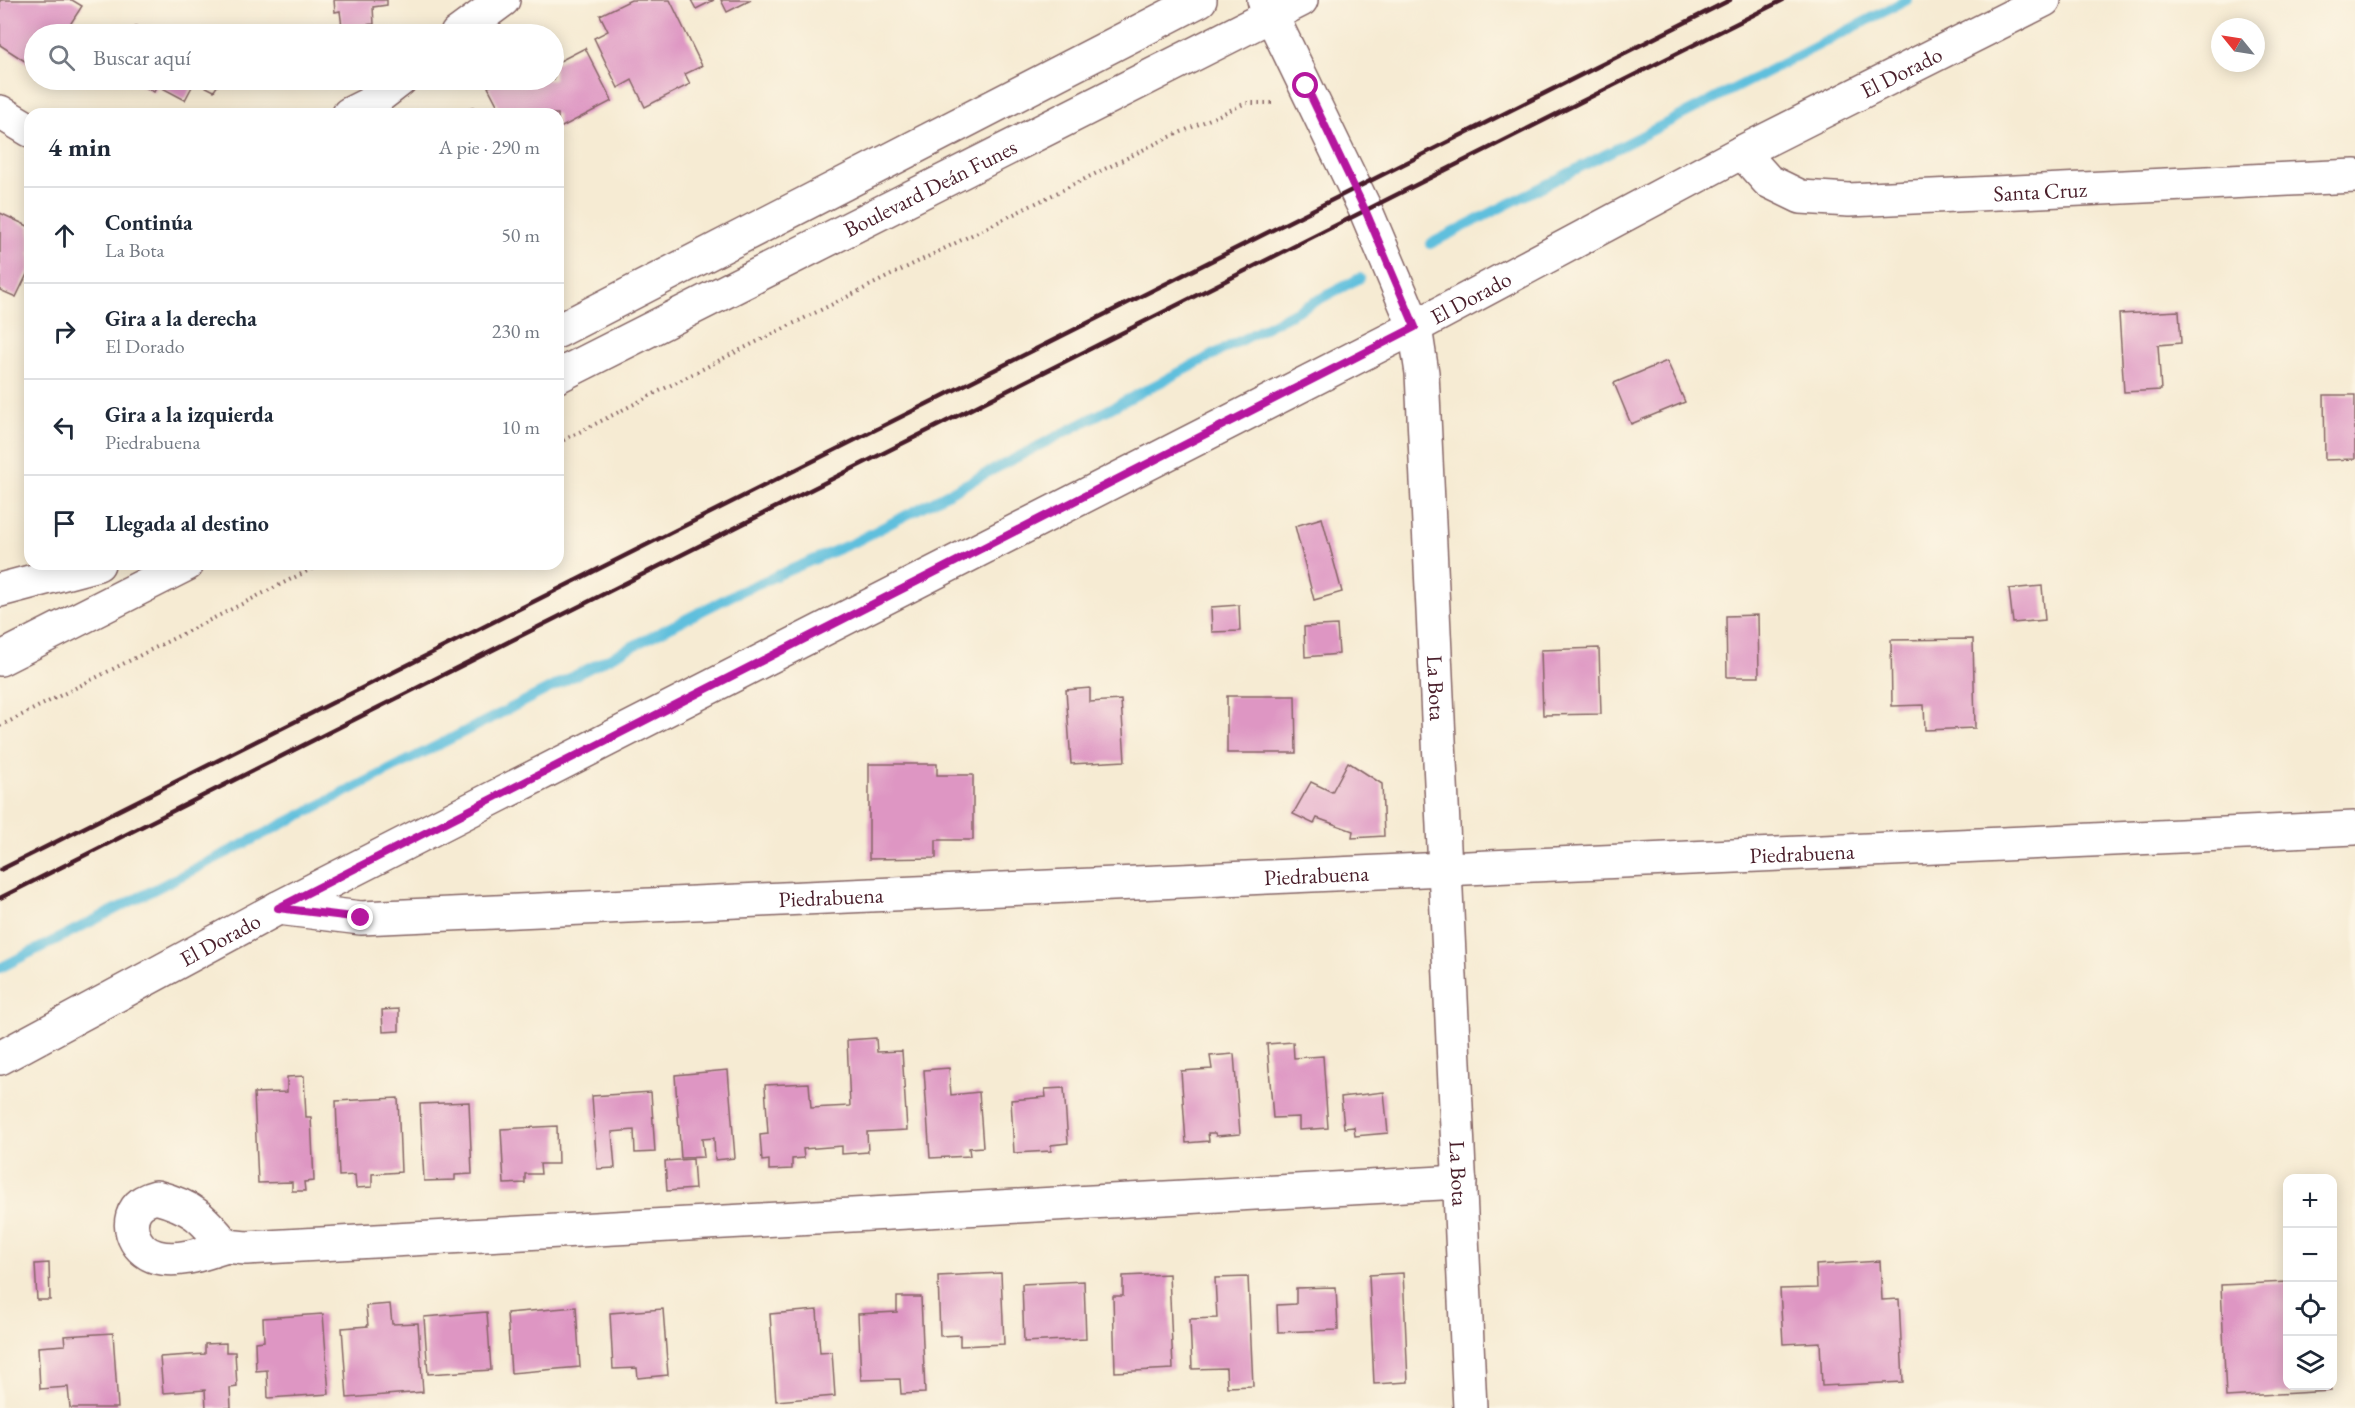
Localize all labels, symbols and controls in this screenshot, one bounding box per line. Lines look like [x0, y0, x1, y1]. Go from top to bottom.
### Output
north arrow [2211, 18, 2265, 72]
search box [24, 24, 564, 90]
street label: El Dorado [1856, 40, 1947, 105]
icon: search [45, 41, 78, 74]
text: Buscar aquí [93, 43, 191, 72]
route start [1292, 72, 1318, 98]
text: 4 min [48, 130, 111, 164]
street label: Boulevard Deán Funes [839, 132, 1022, 244]
text: A pie · 290 m [439, 134, 540, 160]
street label: Santa Cruz [1993, 175, 2088, 208]
text: Continúa [105, 208, 193, 237]
icon: ahead [48, 219, 81, 252]
text: 50 m [501, 222, 540, 248]
text: La Bota [105, 237, 165, 263]
street label: El Dorado [1425, 264, 1516, 331]
text: Gira a la derecha [105, 304, 257, 333]
icon: right [48, 315, 81, 348]
text: 230 m [492, 318, 540, 344]
text: El Dorado [105, 333, 185, 359]
text: Gira a la izquierda [105, 400, 274, 429]
icon: left [48, 411, 81, 444]
text: 10 m [501, 414, 540, 440]
text: Piedrabuena [105, 429, 201, 455]
icon: arrive [48, 507, 81, 540]
text: Llegada al destino [105, 509, 269, 538]
street label: La Bota [1420, 654, 1452, 722]
street label: Piedrabuena [1749, 837, 1855, 870]
street label: Piedrabuena [1263, 859, 1370, 892]
street label: Piedrabuena [778, 880, 884, 914]
route end [347, 904, 373, 930]
street label: El Dorado [175, 906, 266, 973]
street label: La Bota [1443, 1140, 1475, 1207]
map controls [2283, 1174, 2337, 1390]
button: + [2283, 1174, 2337, 1228]
button: − [2283, 1228, 2337, 1282]
button: locate [2283, 1282, 2337, 1336]
button: layers [2283, 1336, 2337, 1390]

